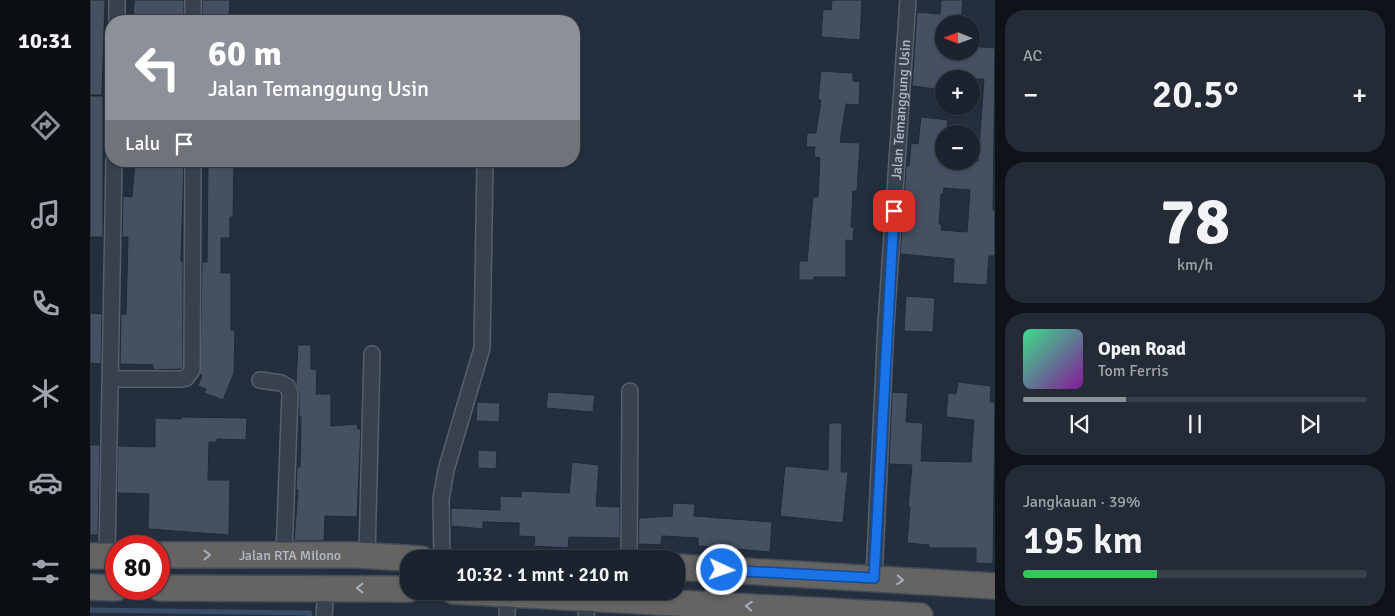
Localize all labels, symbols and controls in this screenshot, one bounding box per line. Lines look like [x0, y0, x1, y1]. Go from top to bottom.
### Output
north arrow [935, 15, 980, 60]
map controls [935, 15, 980, 170]
text: 10:31 [18, 27, 72, 54]
text: 60 m [208, 32, 282, 75]
icon: left [125, 35, 190, 100]
street label: Jalan Temanggung Usin [888, 39, 914, 181]
text: AC [1023, 46, 1042, 66]
button: + [935, 70, 980, 115]
text: 20.5° [1152, 71, 1238, 118]
text: Jalan Temanggung Usin [208, 75, 429, 102]
text: − [1023, 78, 1038, 112]
text: + [1352, 78, 1367, 112]
icon: directions [28, 108, 63, 143]
button: − [935, 125, 980, 170]
icon: arrive [170, 130, 198, 158]
text: Lalu [125, 132, 160, 156]
text: 78 [1160, 182, 1230, 262]
pin [873, 190, 915, 232]
icon: music [28, 197, 63, 232]
icon: arrive [880, 197, 908, 225]
text: km/h [1177, 255, 1213, 275]
icon: phone [28, 286, 63, 321]
text: Open Road [1098, 337, 1186, 361]
text: Tom Ferris [1098, 361, 1168, 381]
icon: climate [28, 376, 63, 411]
icon: previous [1066, 410, 1094, 438]
icon: pause [1181, 410, 1209, 438]
icon: next [1296, 410, 1324, 438]
icon: car [28, 465, 63, 500]
text: Jangkauan · 39% [1023, 492, 1140, 512]
text: 195 km [1023, 517, 1143, 564]
speed limit sign: 80 [105, 535, 170, 600]
position arrow [695, 543, 747, 595]
street label: Jalan RTA Milono [239, 547, 341, 564]
one-way arrow [204, 550, 212, 560]
icon: filters [28, 554, 63, 589]
text: 10:32 · 1 mnt · 210 m [456, 563, 629, 587]
one-way arrow [896, 574, 904, 585]
one-way arrow [356, 583, 364, 593]
one-way arrow [744, 601, 752, 612]

